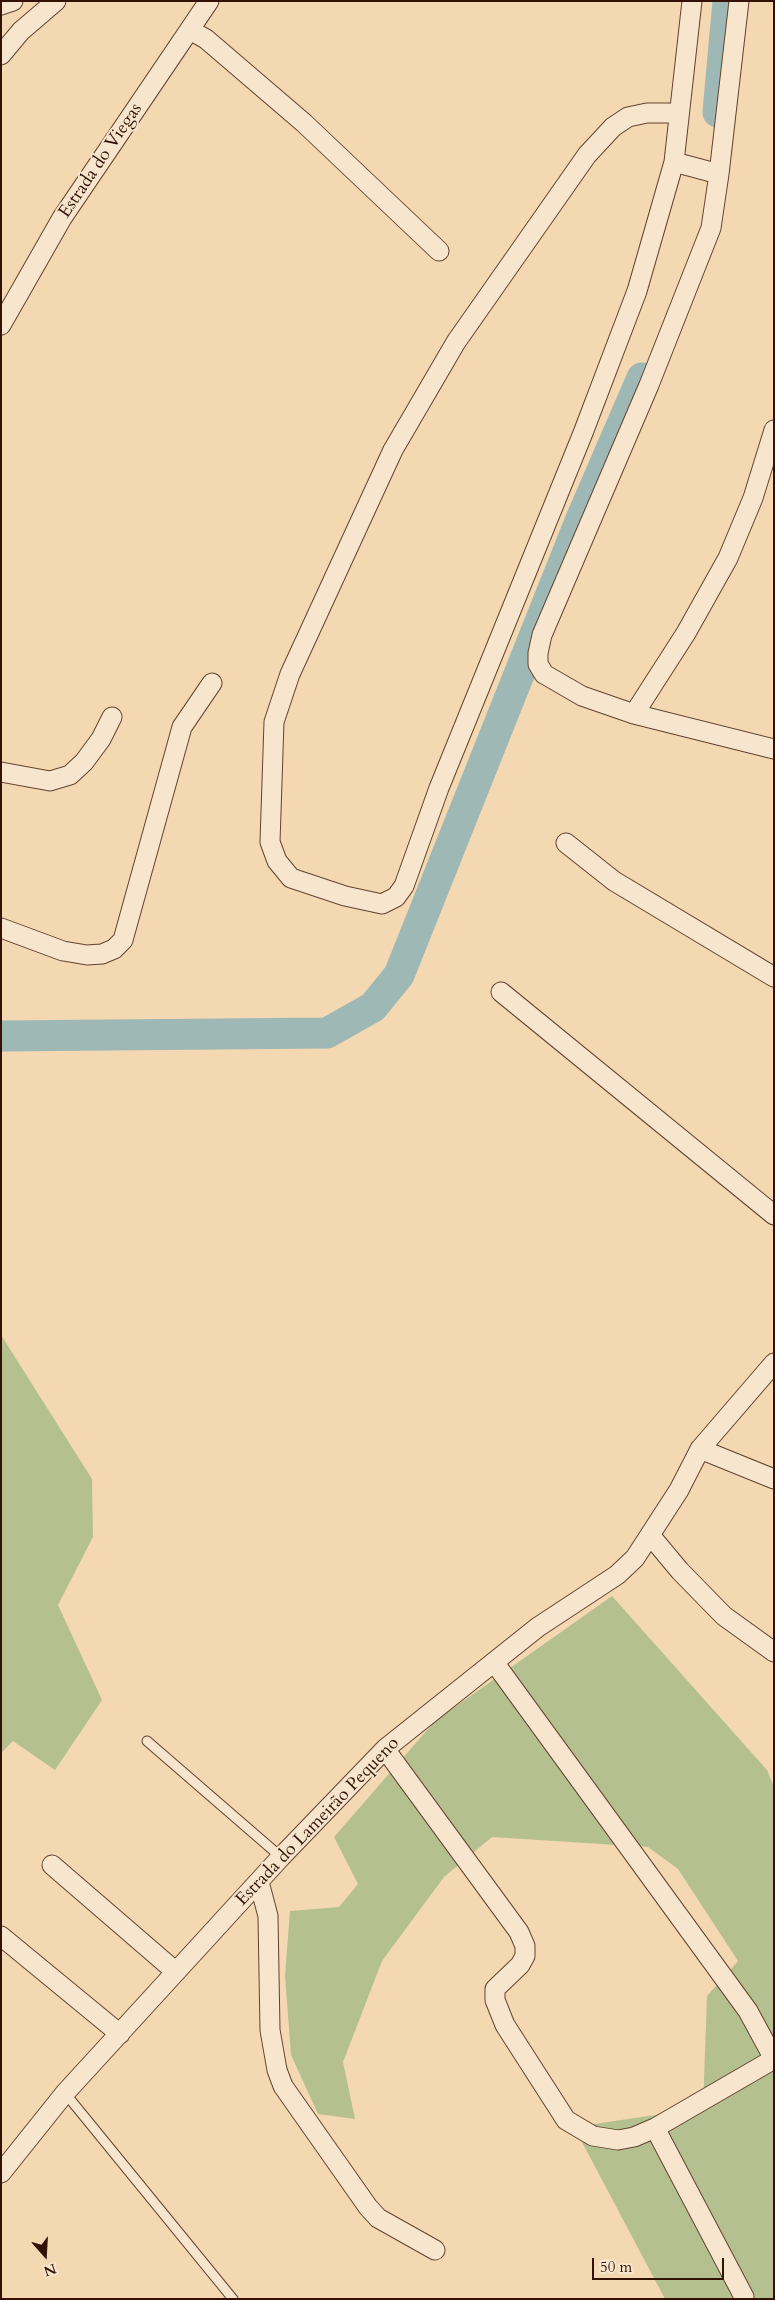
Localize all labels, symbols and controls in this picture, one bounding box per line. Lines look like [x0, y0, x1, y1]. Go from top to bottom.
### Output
street label: Estrada do Viegas [55, 99, 147, 223]
street label: Estrada do Lameirão Pequeno [232, 1733, 404, 1911]
north arrow [20, 2230, 70, 2280]
scale bar [595, 2248, 728, 2280]
text: 50 m [600, 2257, 632, 2277]
text: N [41, 2259, 59, 2281]

